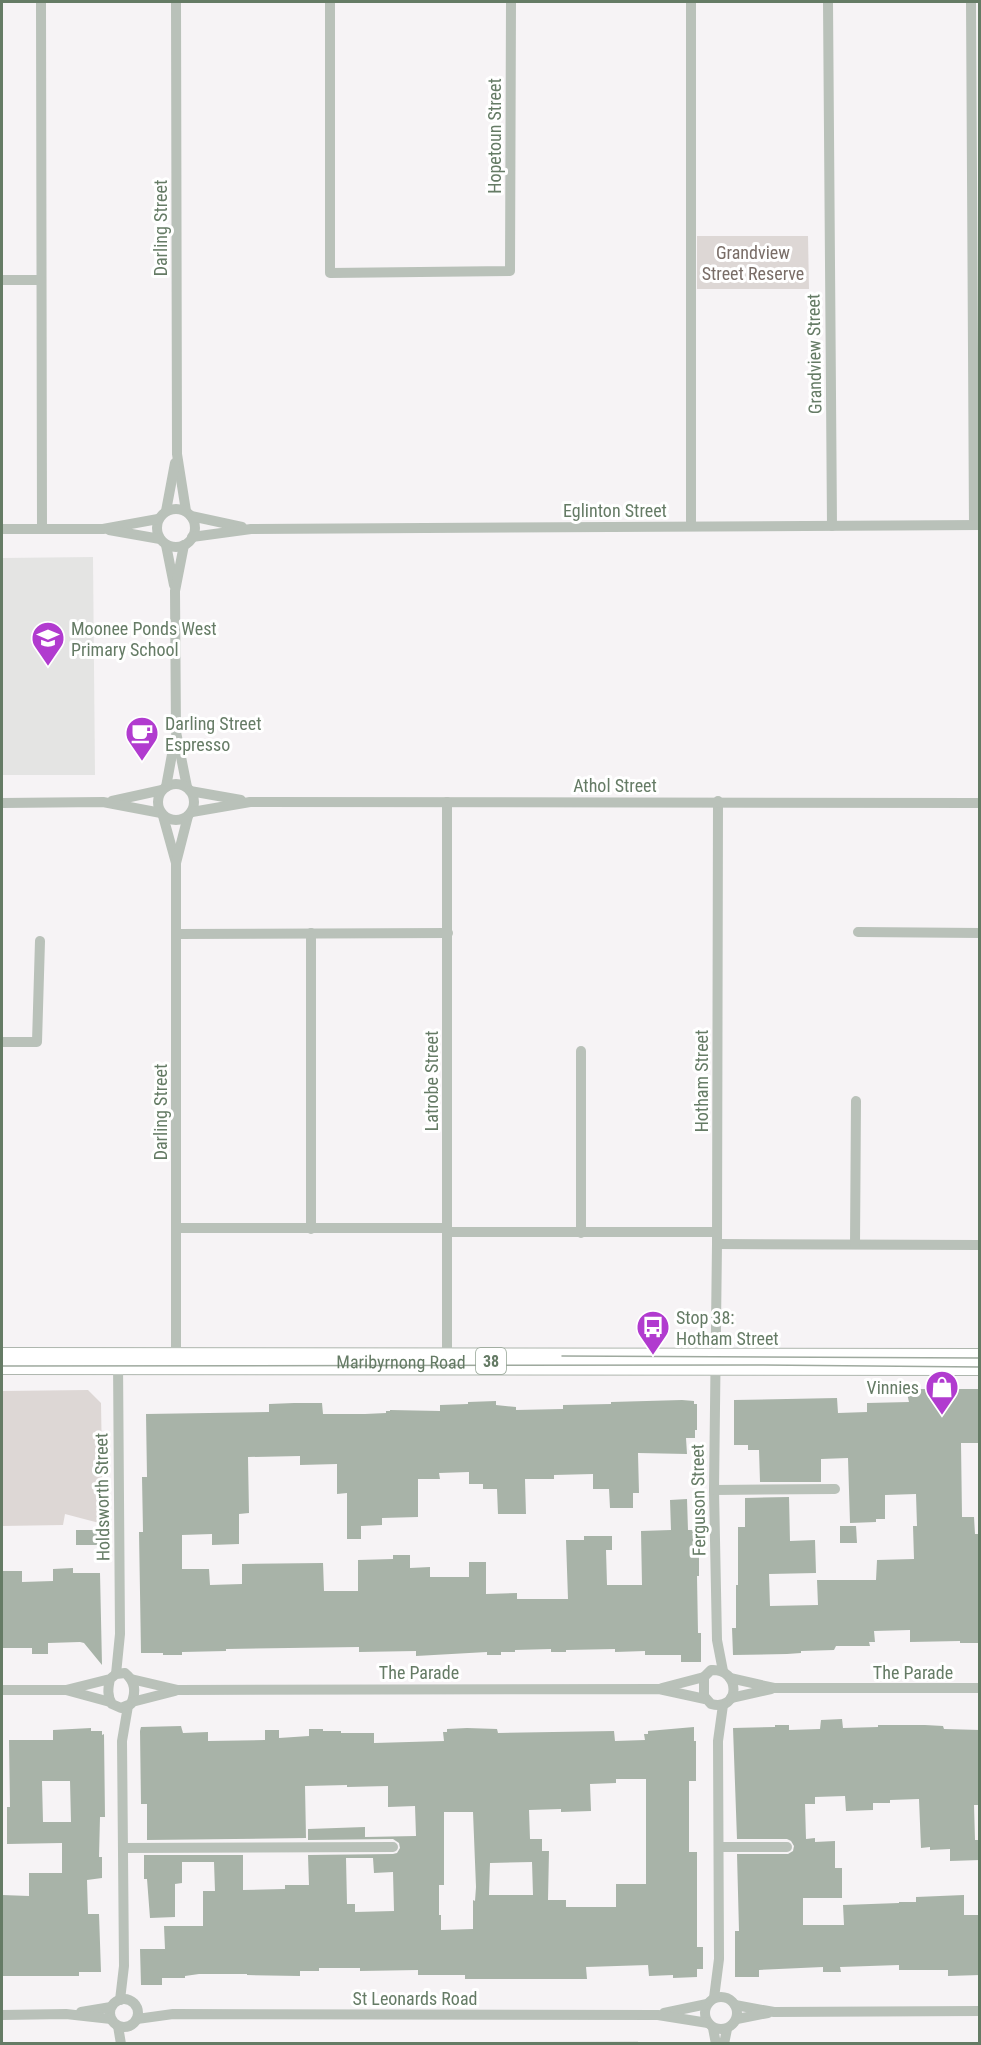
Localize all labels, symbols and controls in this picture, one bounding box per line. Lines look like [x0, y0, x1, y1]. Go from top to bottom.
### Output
street label: Hopetoun Street [484, 78, 505, 194]
street label: Darling Street [150, 180, 171, 276]
park label: Grandview Street Reserve [702, 242, 804, 284]
street label: Grandview Street [802, 294, 826, 414]
street label: Eglinton Street [563, 500, 667, 521]
place label: Moonee Ponds West Primary School [71, 618, 217, 660]
school or university icon: Moonee Ponds West Primary School [30, 620, 66, 667]
place label: Darling Street Espresso [165, 713, 262, 755]
cafe icon: Darling Street Espresso [124, 715, 160, 762]
street label: Athol Street [573, 775, 657, 796]
street label: Hotham Street [691, 1030, 712, 1132]
street label: Latrobe Street [421, 1031, 442, 1131]
street label: Darling Street [150, 1064, 171, 1160]
place label: Stop 38: Hotham Street [676, 1307, 779, 1349]
bus stop icon: Stop 38: Hotham Street [635, 1309, 671, 1356]
road number: 38 [476, 1348, 506, 1374]
street label: Maribyrnong Road [336, 1351, 466, 1372]
shop icon: Vinnies [924, 1369, 960, 1416]
place label: Vinnies [867, 1377, 919, 1398]
street label: Holdsworth Street [90, 1433, 114, 1561]
street label: Ferguson Street [687, 1444, 709, 1556]
street label: The Parade [379, 1662, 459, 1683]
street label: The Parade [873, 1662, 953, 1683]
street label: St Leonards Road [353, 1988, 477, 2009]

